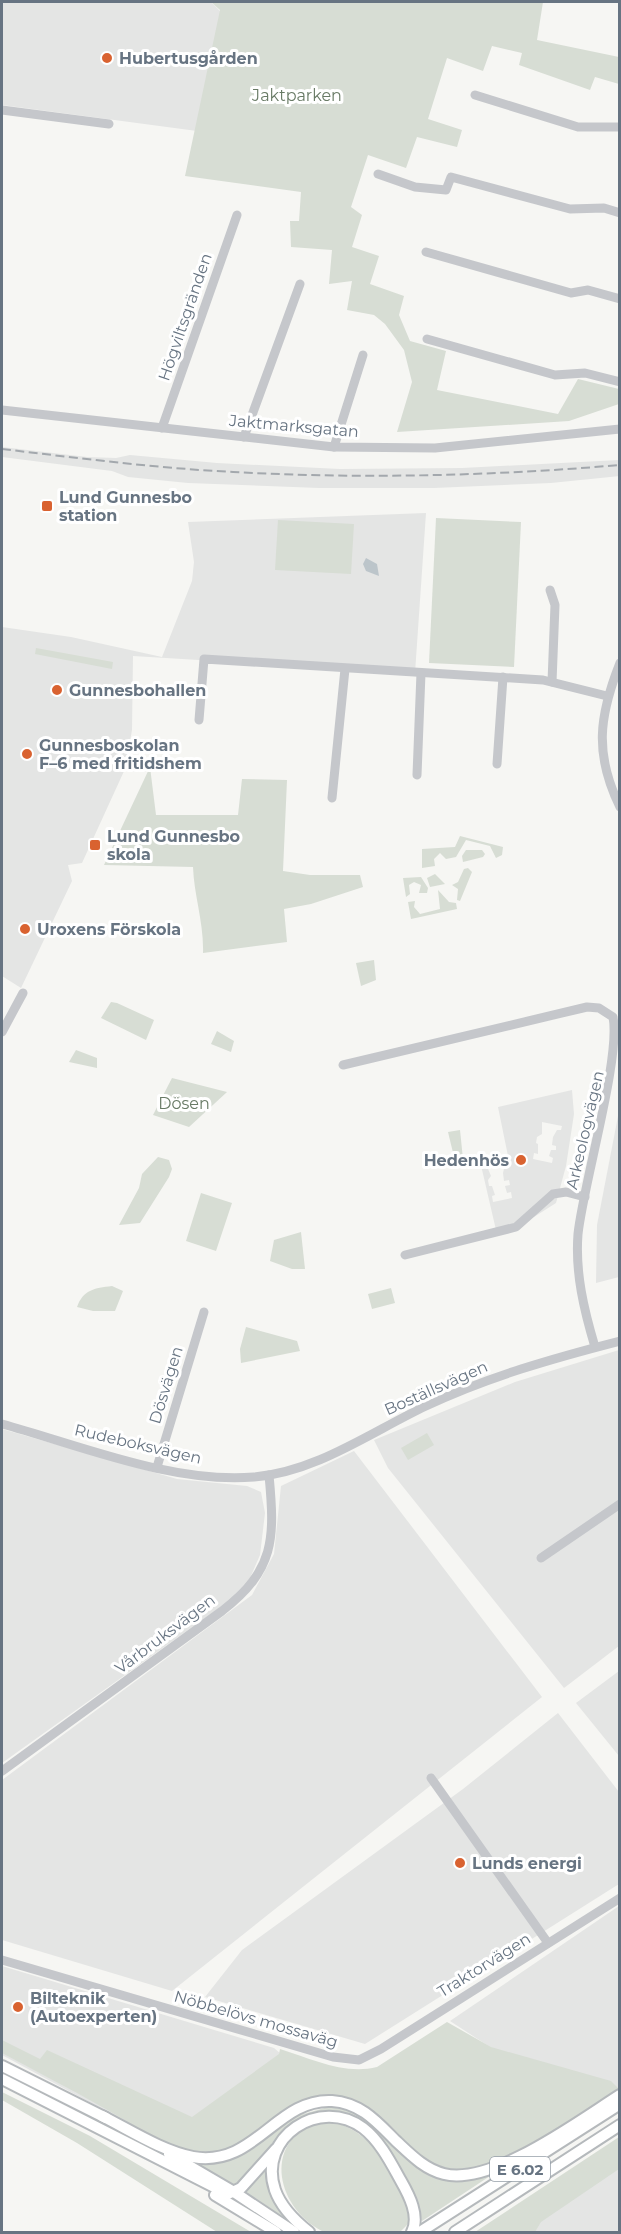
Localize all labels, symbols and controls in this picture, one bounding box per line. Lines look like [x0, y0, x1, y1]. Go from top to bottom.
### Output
place label: Hubertusgården [119, 49, 258, 68]
marker: Hubertusgården [100, 51, 114, 65]
park label: Jaktparken [251, 86, 342, 105]
street label: Högviltsgränden [154, 251, 216, 383]
street label: Jaktmarksgatan [227, 411, 360, 441]
place label: Lund Gunnesbo station [59, 488, 192, 525]
marker: Lund Gunnesbo station [40, 499, 54, 513]
place label: Gunnesbohallen [69, 681, 206, 700]
marker: Gunnesbohallen [50, 683, 64, 697]
place label: Gunnesboskolan F–6 med fritidshem [39, 736, 202, 773]
marker: Gunnesboskolan F–6 med fritidshem [20, 747, 34, 761]
place label: Lund Gunnesbo skola [107, 827, 240, 864]
marker: Lund Gunnesbo skola [88, 838, 102, 852]
place label: Uroxens Förskola [37, 920, 181, 939]
marker: Uroxens Förskola [18, 922, 32, 936]
street label: Arkeologvägen [562, 1069, 608, 1191]
park label: Dösen [158, 1094, 210, 1113]
place label: Hedenhös [424, 1151, 510, 1170]
marker: Hedenhös [514, 1153, 528, 1167]
street label: Dösvägen [145, 1344, 187, 1426]
street label: Boställsvägen [381, 1357, 491, 1419]
street label: Rudeboksvägen [73, 1420, 203, 1468]
street label: Vårbruksvägen [111, 1590, 219, 1678]
place label: Lunds energi [472, 1854, 582, 1873]
marker: Lunds energi [453, 1856, 467, 1870]
street label: Traktorvägen [434, 1929, 534, 2001]
street label: Nöbbelövs mossaväg [172, 1986, 340, 2052]
place label: Bilteknik (Autoexperten) [30, 1989, 157, 2026]
marker: Bilteknik (Autoexperten) [11, 2000, 25, 2014]
road number: E 6.02 [490, 2157, 550, 2181]

